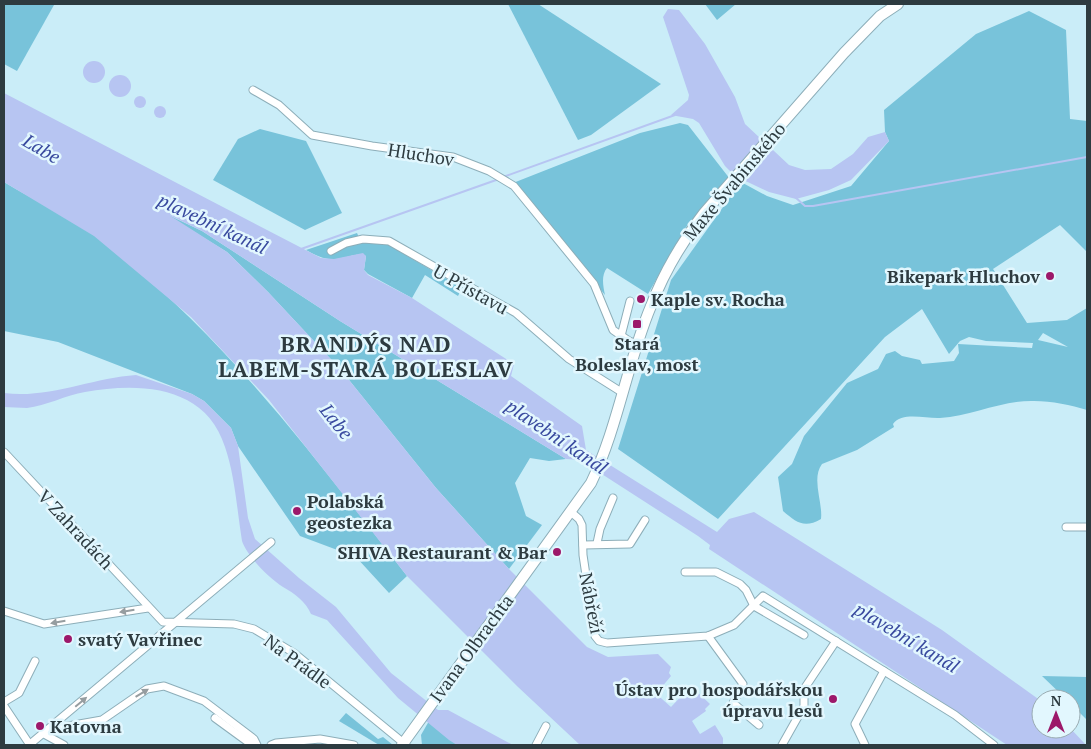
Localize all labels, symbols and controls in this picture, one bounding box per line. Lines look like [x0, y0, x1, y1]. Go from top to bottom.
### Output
street label: Maxe Švabinského [677, 117, 791, 245]
water label: Labe [18, 127, 65, 169]
street label: Hluchov [386, 137, 457, 171]
water label: plavební kanál [154, 187, 272, 260]
street label: U Přístavu [429, 258, 513, 320]
place label: Bikepark Hluchov [887, 264, 1040, 288]
marker: Bikepark Hluchov [1044, 270, 1056, 282]
place label: Kaple sv. Rocha [651, 287, 785, 311]
marker: Kaple sv. Rocha [635, 293, 647, 305]
marker: Stará Boleslav, most [631, 318, 643, 330]
district label: BRANDÝS NAD LABEM-STARÁ BOLESLAV [218, 329, 514, 383]
place label: Stará Boleslav, most [575, 331, 699, 376]
water label: plavební kanál [501, 393, 614, 480]
water label: Labe [314, 397, 359, 444]
street label: V Zahradách [33, 484, 119, 574]
place label: Polabská geostezka [307, 489, 392, 534]
marker: Polabská geostezka [291, 505, 303, 517]
place label: SHIVA Restaurant & Bar [338, 540, 547, 564]
marker: SHIVA Restaurant & Bar [551, 546, 563, 558]
street label: Nábřeží [574, 570, 610, 636]
street label: Ivana Olbrachta [424, 589, 518, 707]
water label: plavební kanál [850, 596, 965, 678]
one-way arrow [118, 607, 134, 615]
one-way arrow [49, 618, 65, 626]
place label: svatý Vavřinec [78, 627, 202, 651]
street label: Na Prádle [259, 628, 337, 694]
marker: svatý Vavřinec [62, 633, 74, 645]
place label: Ústav pro hospodářskou úpravu lesů [615, 677, 823, 722]
one-way arrow [135, 689, 150, 697]
north arrow [1031, 689, 1081, 739]
text: N [1051, 691, 1062, 710]
marker: Ústav pro hospodářskou úpravu lesů [827, 693, 839, 705]
one-way arrow [75, 697, 88, 708]
place label: Katovna [50, 714, 122, 738]
marker: Katovna [34, 720, 46, 732]

